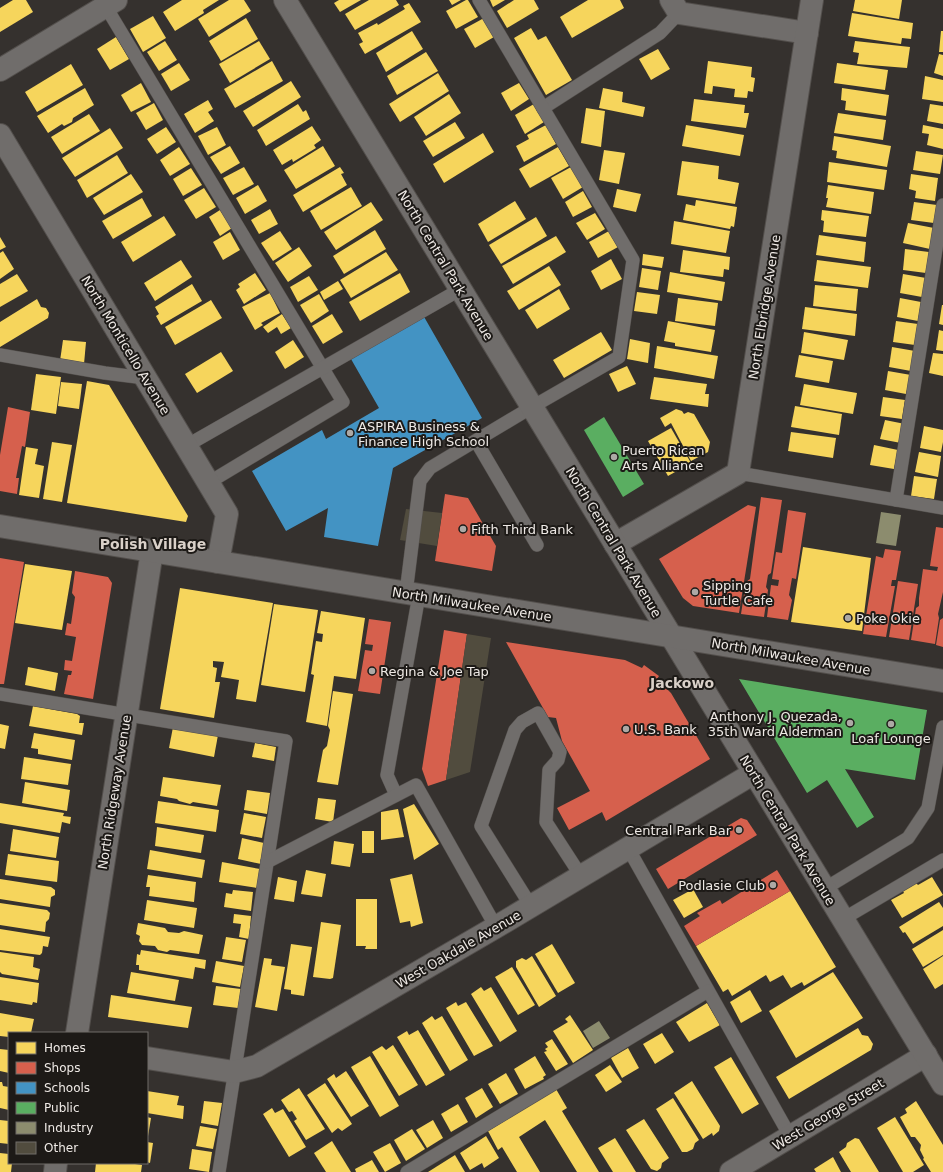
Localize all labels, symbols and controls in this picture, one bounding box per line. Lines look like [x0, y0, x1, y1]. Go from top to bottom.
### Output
street label: North Central Park Avenue [395, 187, 496, 343]
street label: North Elbridge Avenue [746, 234, 783, 381]
street label: North Monticello Avenue [78, 273, 173, 417]
place label: ASPIRA Business & Finance High School [358, 419, 489, 449]
marker: ASPIRA Business & Finance High School [345, 428, 355, 438]
place label: Puerto Rican Arts Alliance [622, 443, 704, 473]
marker: Puerto Rican Arts Alliance [609, 452, 619, 462]
street label: North Central Park Avenue [563, 464, 664, 620]
place label: Fifth Third Bank [471, 522, 573, 537]
marker: Fifth Third Bank [458, 524, 468, 534]
district label: Polish Village [100, 536, 206, 552]
place label: Sipping Turtle Cafe [702, 578, 773, 608]
street label: North Milwaukee Avenue [391, 584, 553, 625]
marker: Sipping Turtle Cafe [690, 587, 700, 597]
place label: Poke Okie [856, 611, 920, 626]
marker: Poke Okie [843, 613, 853, 623]
street label: North Milwaukee Avenue [710, 635, 872, 678]
place label: Regina & Joe Tap [380, 664, 489, 679]
marker: Regina & Joe Tap [367, 666, 377, 676]
district label: Jackowo [649, 675, 714, 691]
place label: Anthony J. Quezada, 35th Ward Alderman [708, 709, 842, 739]
street label: North Ridgeway Avenue [95, 714, 134, 870]
marker: Anthony J. Quezada, 35th Ward Alderman [845, 718, 855, 728]
marker: Loaf Lounge [886, 719, 896, 729]
place label: U.S. Bank [634, 722, 697, 737]
marker: U.S. Bank [621, 724, 631, 734]
place label: Loaf Lounge [851, 731, 931, 746]
street label: North Central Park Avenue [737, 752, 838, 908]
place label: Central Park Bar [625, 823, 732, 838]
marker: Central Park Bar [734, 825, 744, 835]
place label: Podlasie Club [678, 878, 765, 893]
marker: Podlasie Club [768, 880, 778, 890]
street label: West Oakdale Avenue [393, 907, 524, 991]
legend [8, 1032, 148, 1164]
text: Homes [44, 1041, 86, 1055]
text: Shops [44, 1061, 80, 1075]
street label: West George Street [770, 1075, 887, 1154]
text: Schools [44, 1081, 90, 1095]
text: Public [44, 1101, 80, 1115]
text: Industry [44, 1121, 93, 1135]
text: Other [44, 1141, 78, 1155]

